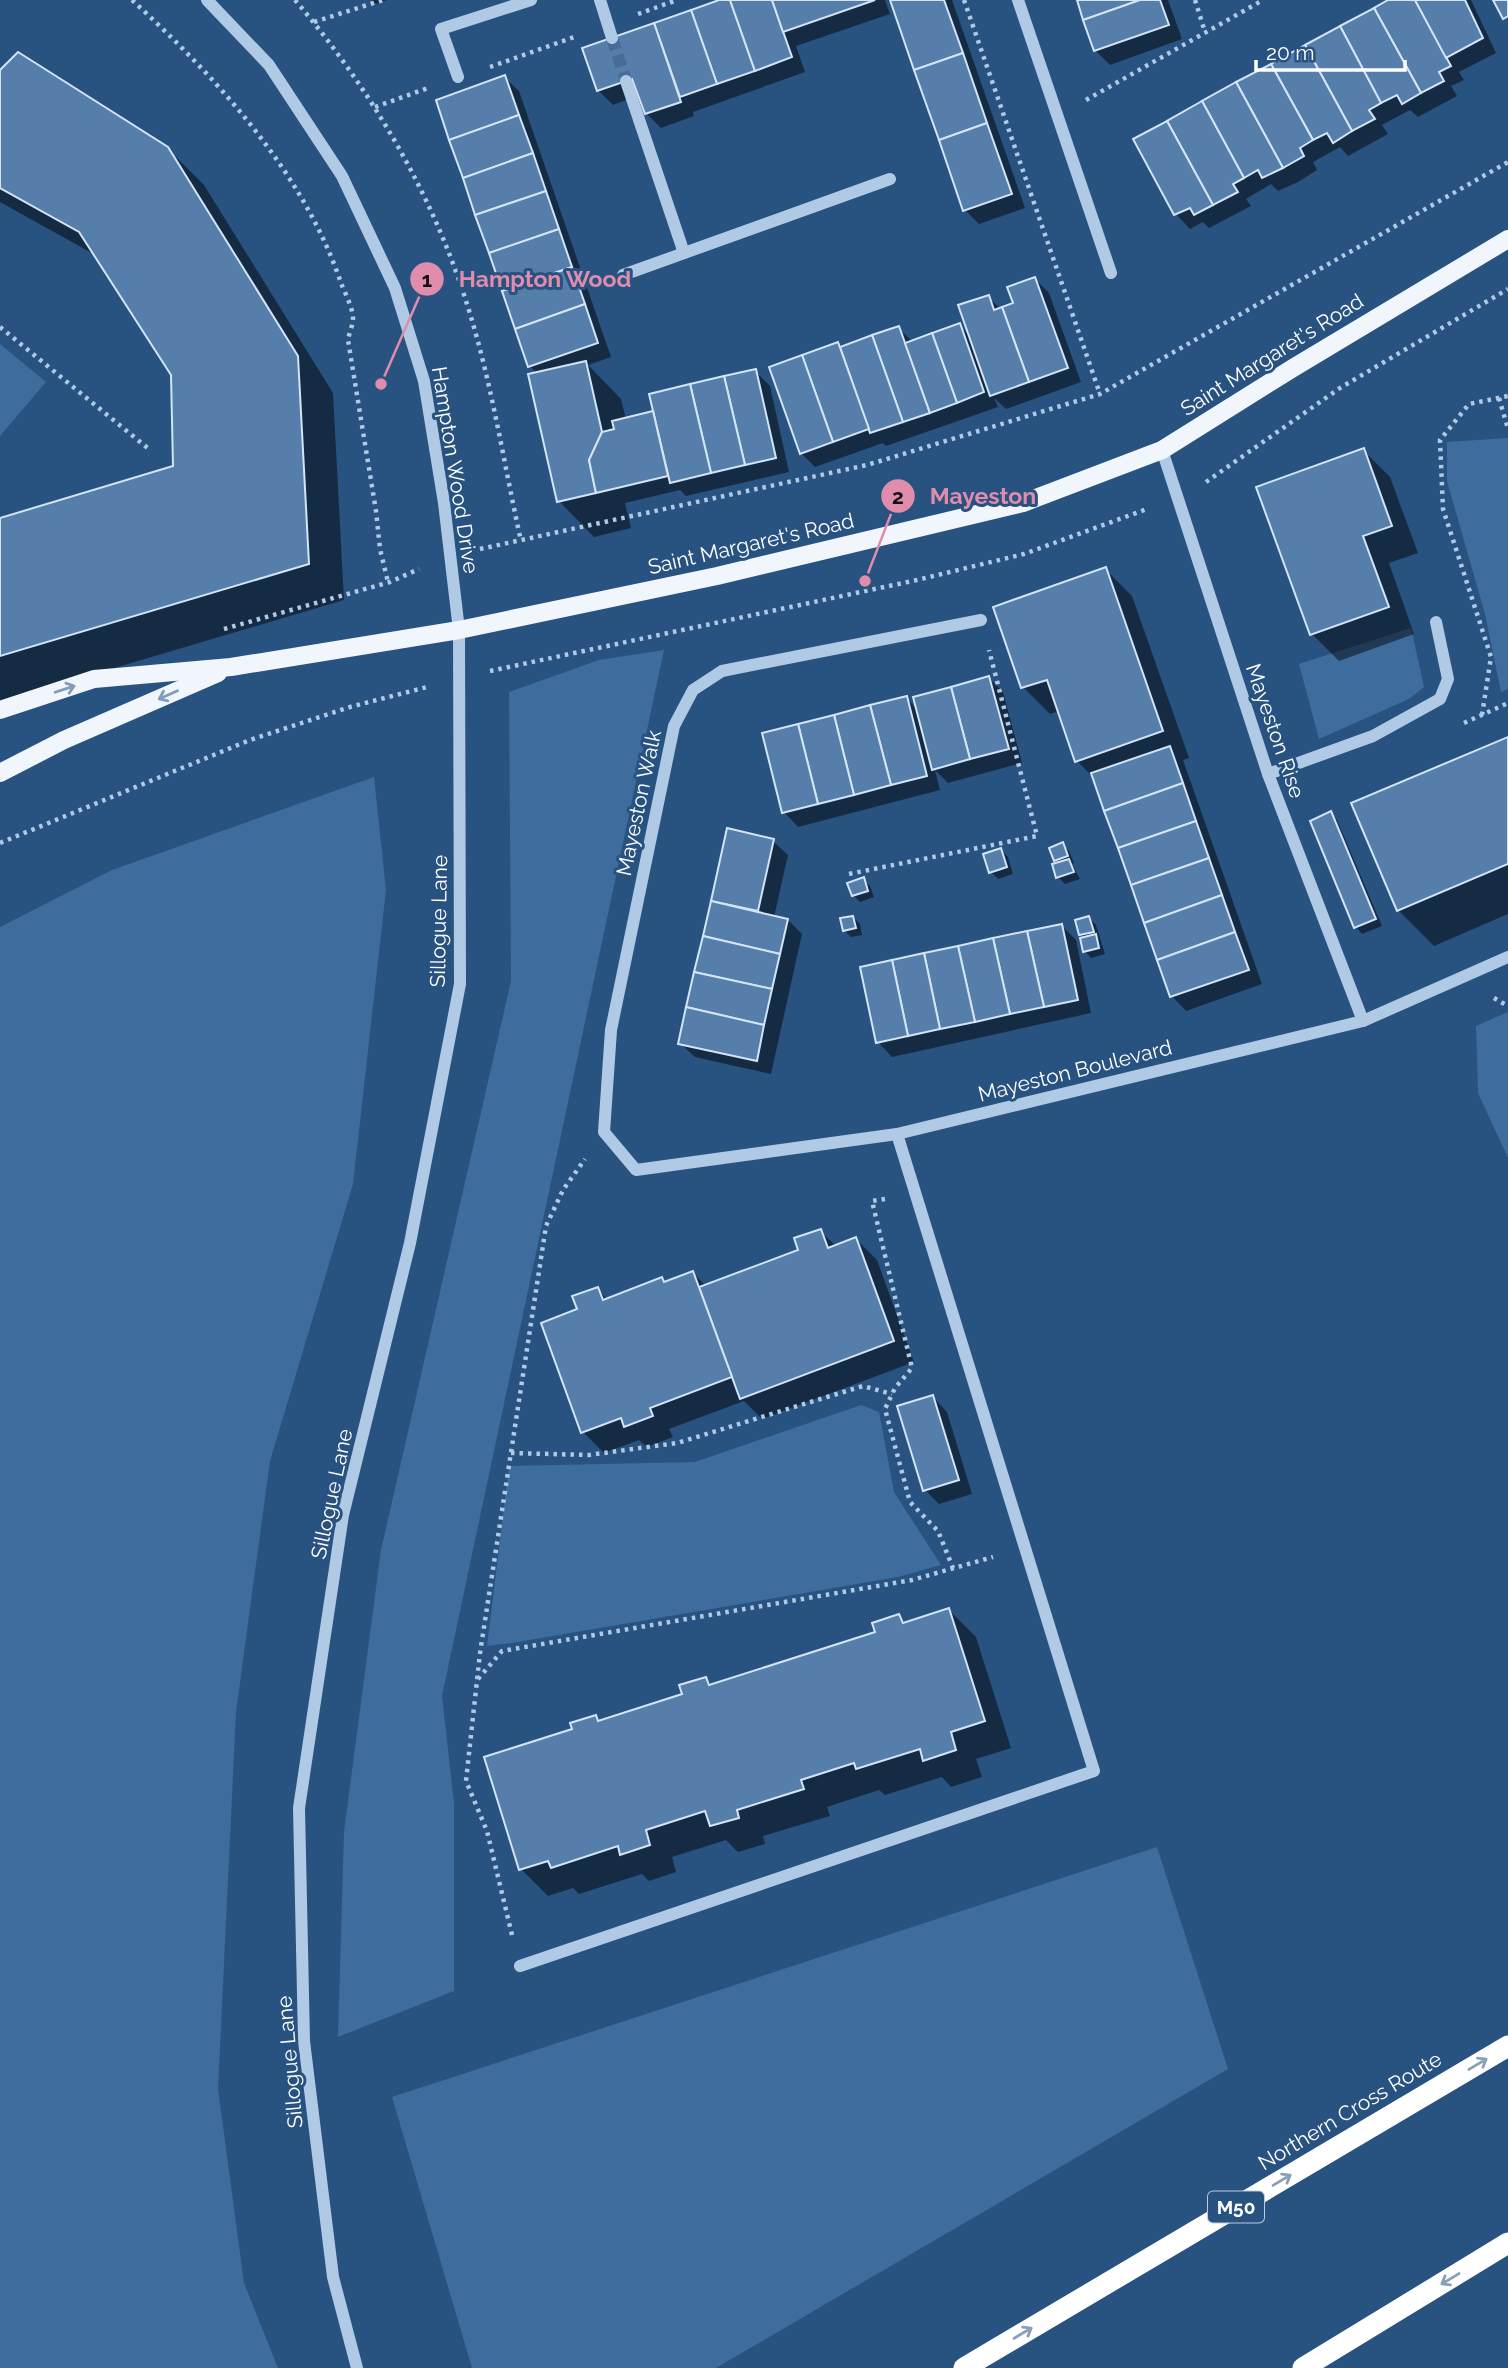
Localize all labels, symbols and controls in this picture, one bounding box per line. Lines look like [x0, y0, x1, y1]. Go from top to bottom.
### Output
scale bar [1256, 28, 1405, 72]
text: 20 m [1266, 40, 1314, 65]
callout: Hampton Wood [409, 257, 646, 301]
text: Hampton Wood [459, 265, 631, 292]
text: 1 [422, 267, 432, 292]
street label: Saint Margaret's Road [1176, 288, 1368, 421]
street label: Hampton Wood Drive [427, 365, 484, 575]
callout: Mayeston [881, 474, 1050, 518]
text: Mayeston [930, 482, 1036, 509]
text: 2 [892, 484, 904, 509]
street label: Saint Margaret's Road [645, 508, 856, 579]
street label: Mayeston Rise [1241, 660, 1310, 801]
one-way arrow [53, 682, 75, 694]
one-way arrow [158, 689, 180, 702]
street label: Mayeston Walk [611, 728, 666, 878]
street label: Sillogue Lane [425, 854, 452, 988]
street label: Mayeston Boulevard [975, 1034, 1174, 1107]
street label: Sillogue Lane [305, 1426, 358, 1561]
street label: Sillogue Lane [271, 1995, 308, 2129]
street label: Northern Cross Route [1253, 2046, 1446, 2175]
one-way arrow [1467, 2057, 1487, 2071]
one-way arrow [1271, 2173, 1292, 2186]
road number: M50 [1208, 2192, 1264, 2222]
one-way arrow [1440, 2272, 1460, 2286]
one-way arrow [1012, 2326, 1033, 2339]

